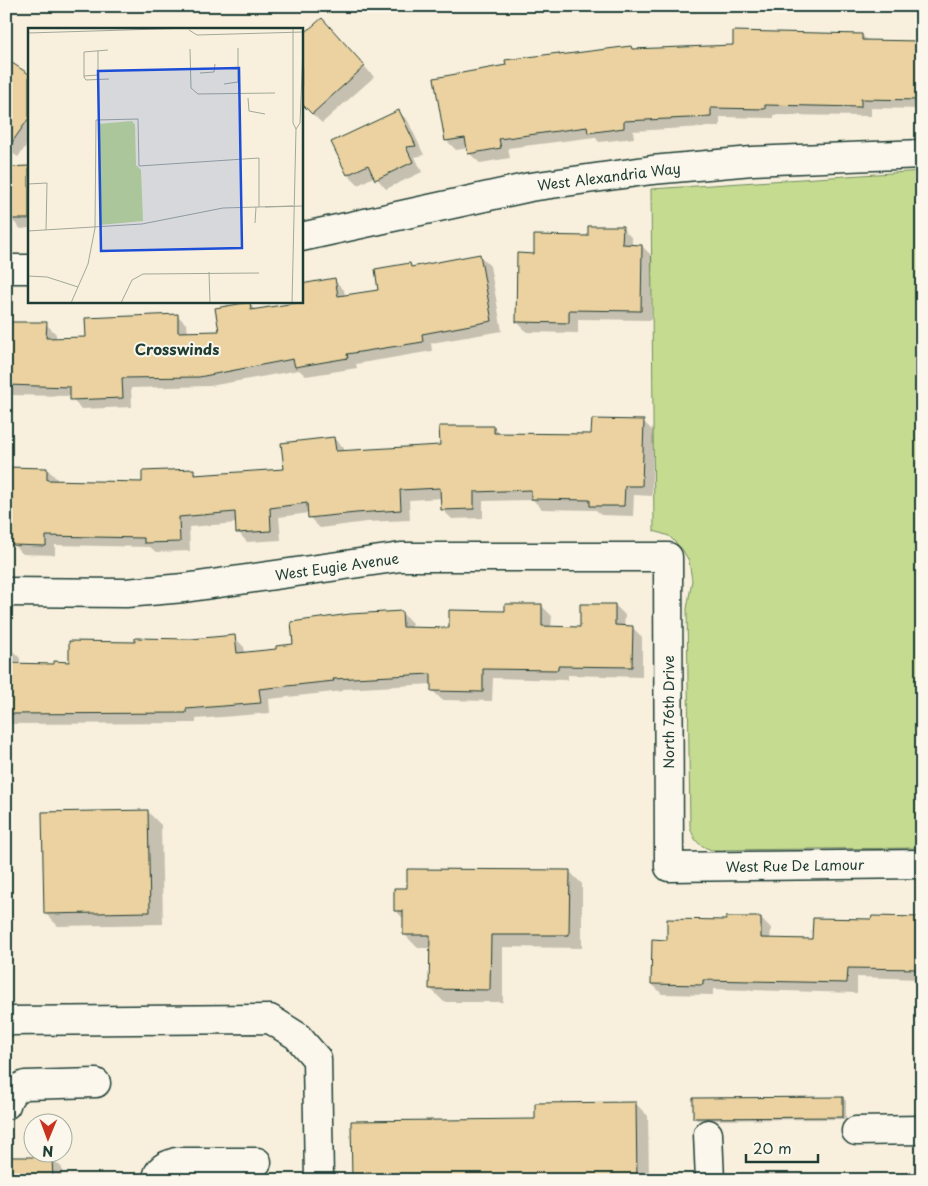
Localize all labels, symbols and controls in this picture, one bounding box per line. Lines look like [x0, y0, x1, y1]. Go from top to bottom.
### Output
inset map [28, 28, 302, 302]
street label: West Alexandria Way [536, 157, 682, 196]
district label: Crosswinds [135, 337, 219, 360]
street label: West Eugie Avenue [274, 547, 401, 586]
street label: North 76th Drive [658, 655, 679, 769]
street label: West Rue De Lamour [726, 854, 865, 877]
north arrow [22, 1114, 72, 1164]
scale bar [746, 1131, 818, 1163]
text: 20 m [753, 1136, 792, 1159]
text: N [42, 1141, 53, 1162]

